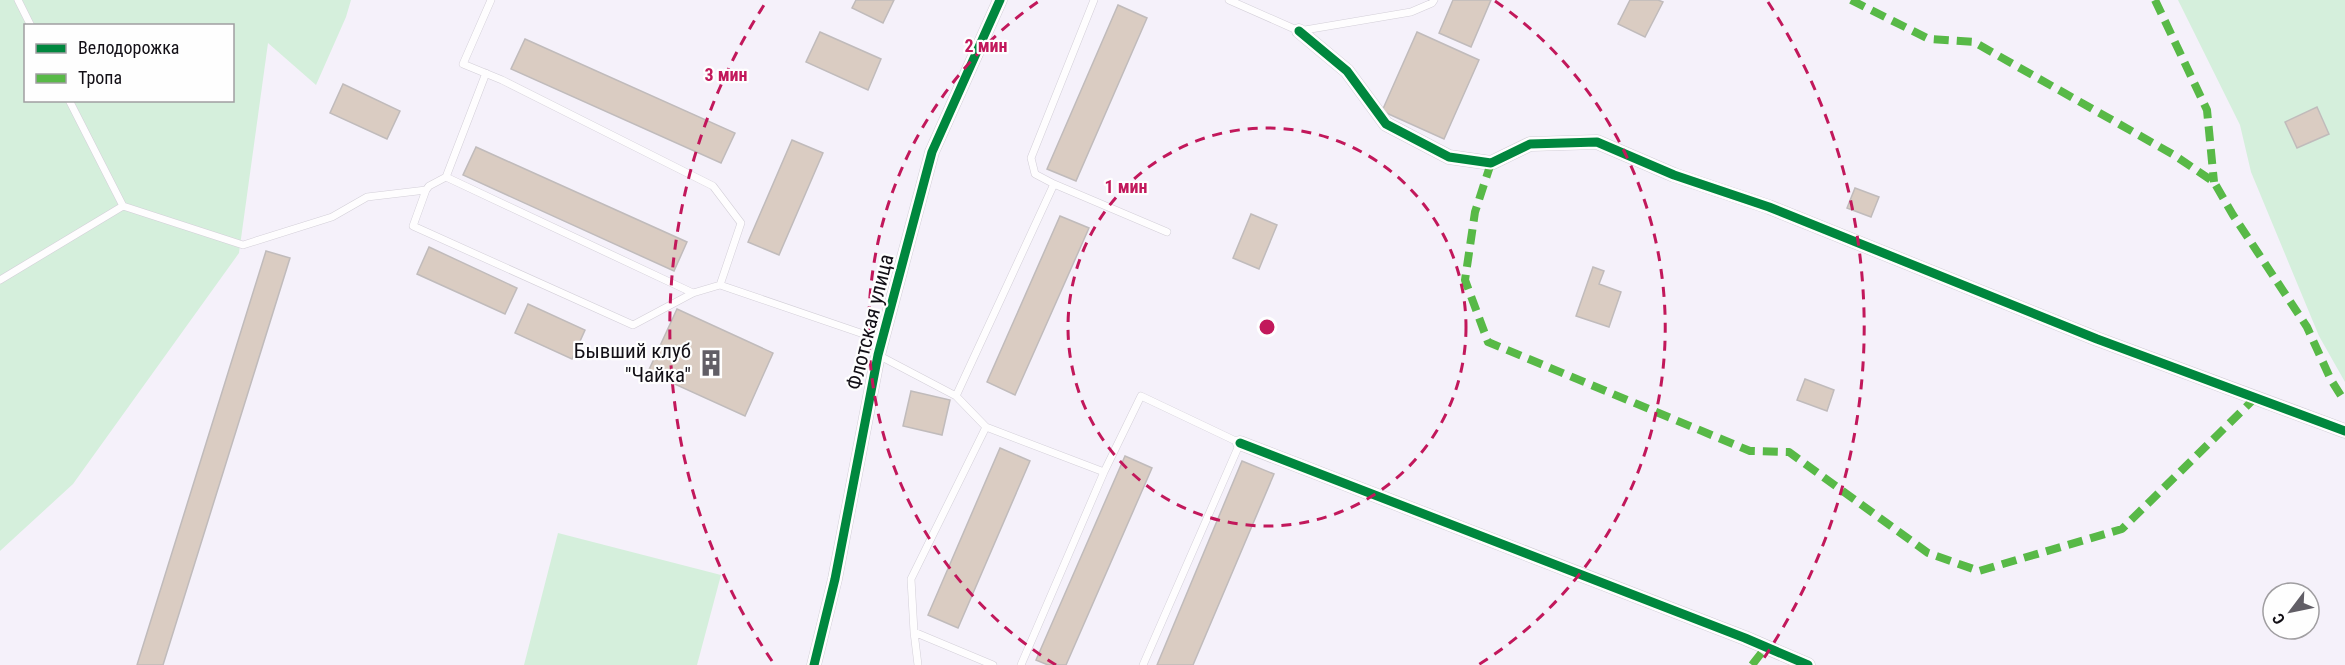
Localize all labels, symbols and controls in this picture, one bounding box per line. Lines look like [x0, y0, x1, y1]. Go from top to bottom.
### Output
legend [24, 24, 234, 102]
text: 2 мин [964, 35, 1008, 56]
text: Велодорожка [78, 37, 179, 58]
text: 3 мин [704, 64, 748, 85]
text: Тропа [78, 67, 122, 88]
text: 1 мин [1104, 176, 1148, 197]
street label: Флотская улица [842, 252, 898, 392]
centre of rings [1257, 317, 1277, 337]
place label: Бывший клуб "Чайка" [574, 339, 691, 387]
building icon: Бывший клуб "Чайка" [696, 348, 726, 378]
north arrow [2261, 581, 2321, 641]
text: С [2268, 610, 2289, 628]

